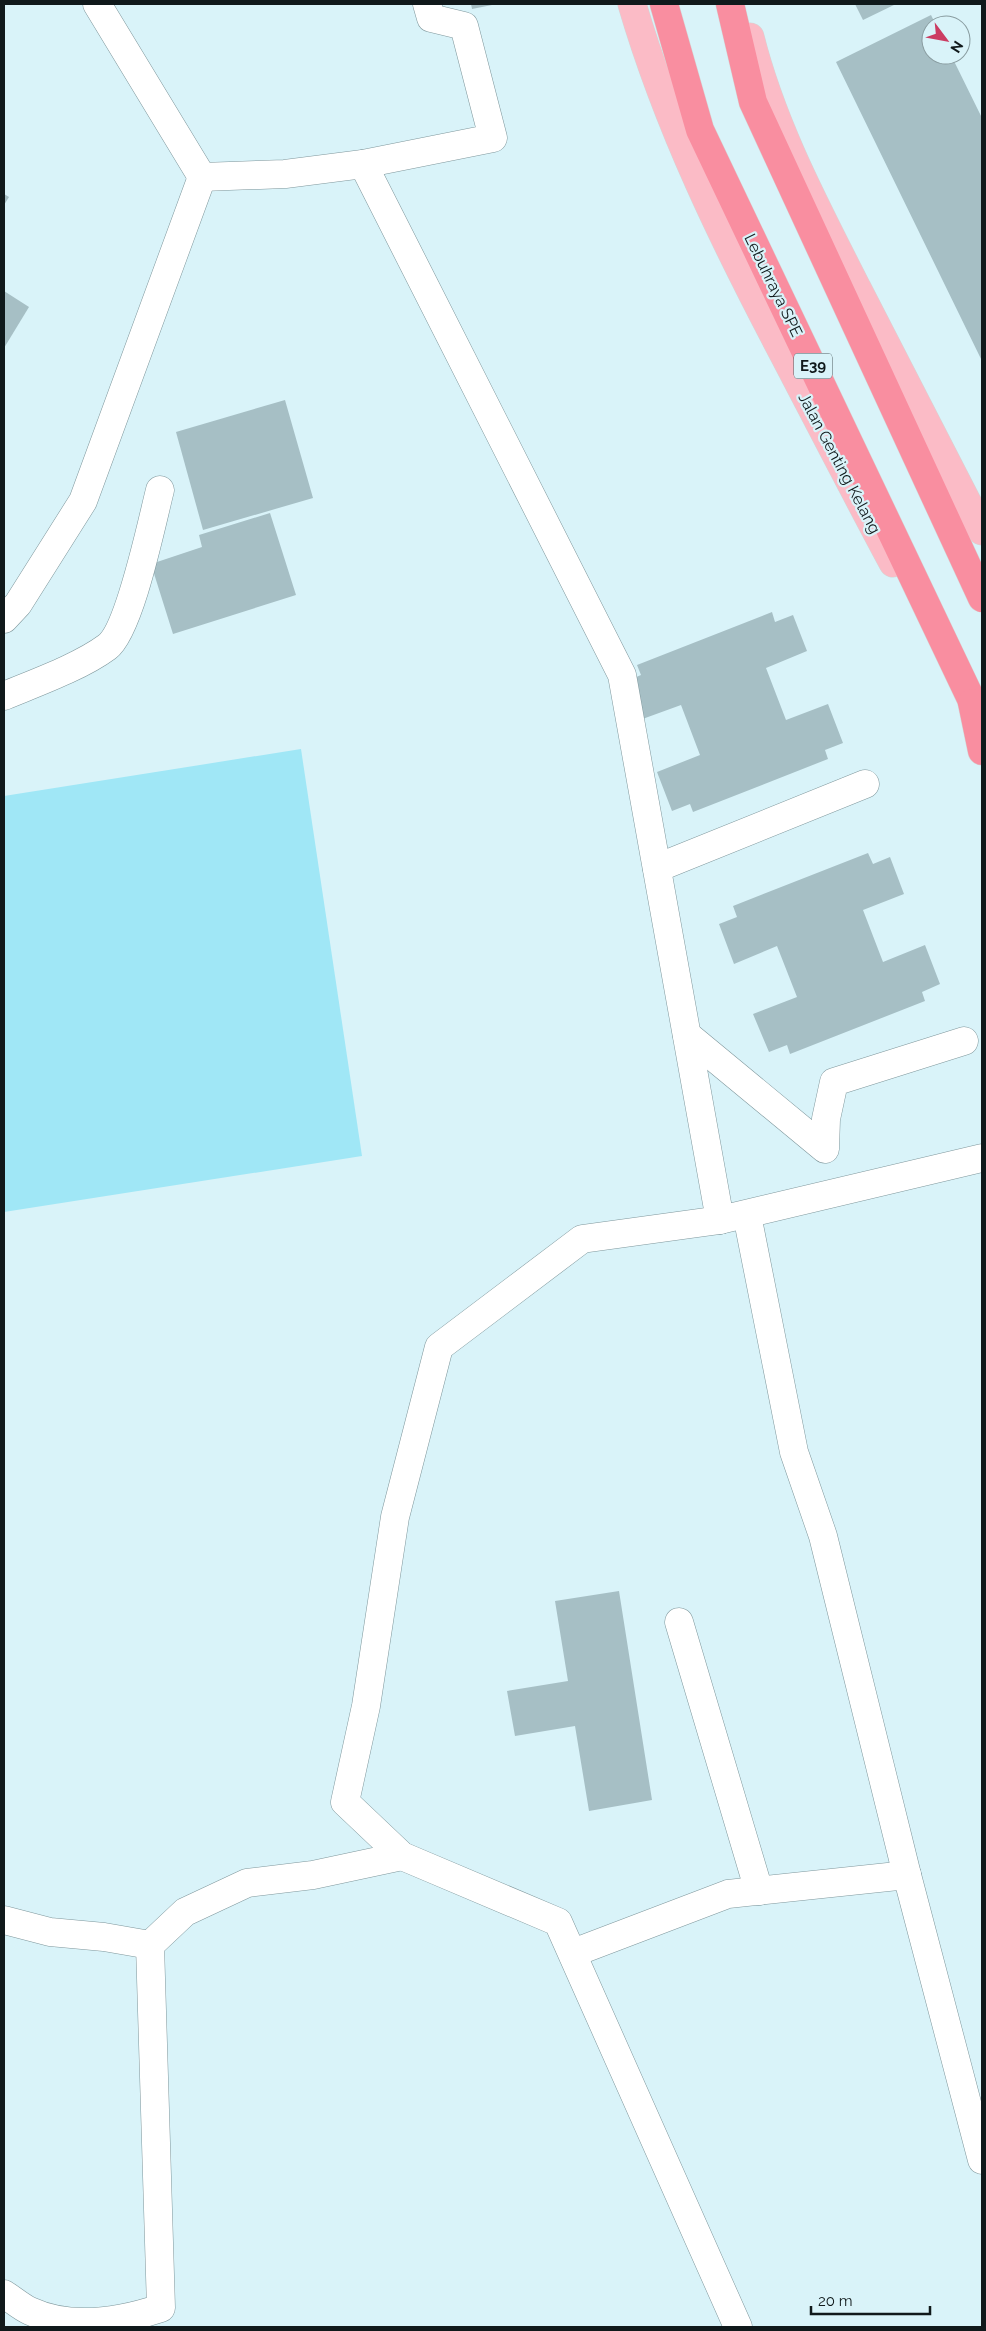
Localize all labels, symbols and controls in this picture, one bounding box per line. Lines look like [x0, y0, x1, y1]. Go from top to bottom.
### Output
north arrow [921, 15, 971, 65]
text: N [947, 38, 967, 56]
street label: Lebuhraya SPE [740, 231, 807, 340]
road number: E39 [794, 354, 832, 378]
street label: Jalan Genting Kelang [794, 390, 885, 537]
scale bar [811, 2284, 930, 2316]
text: 20 m [818, 2292, 853, 2310]

